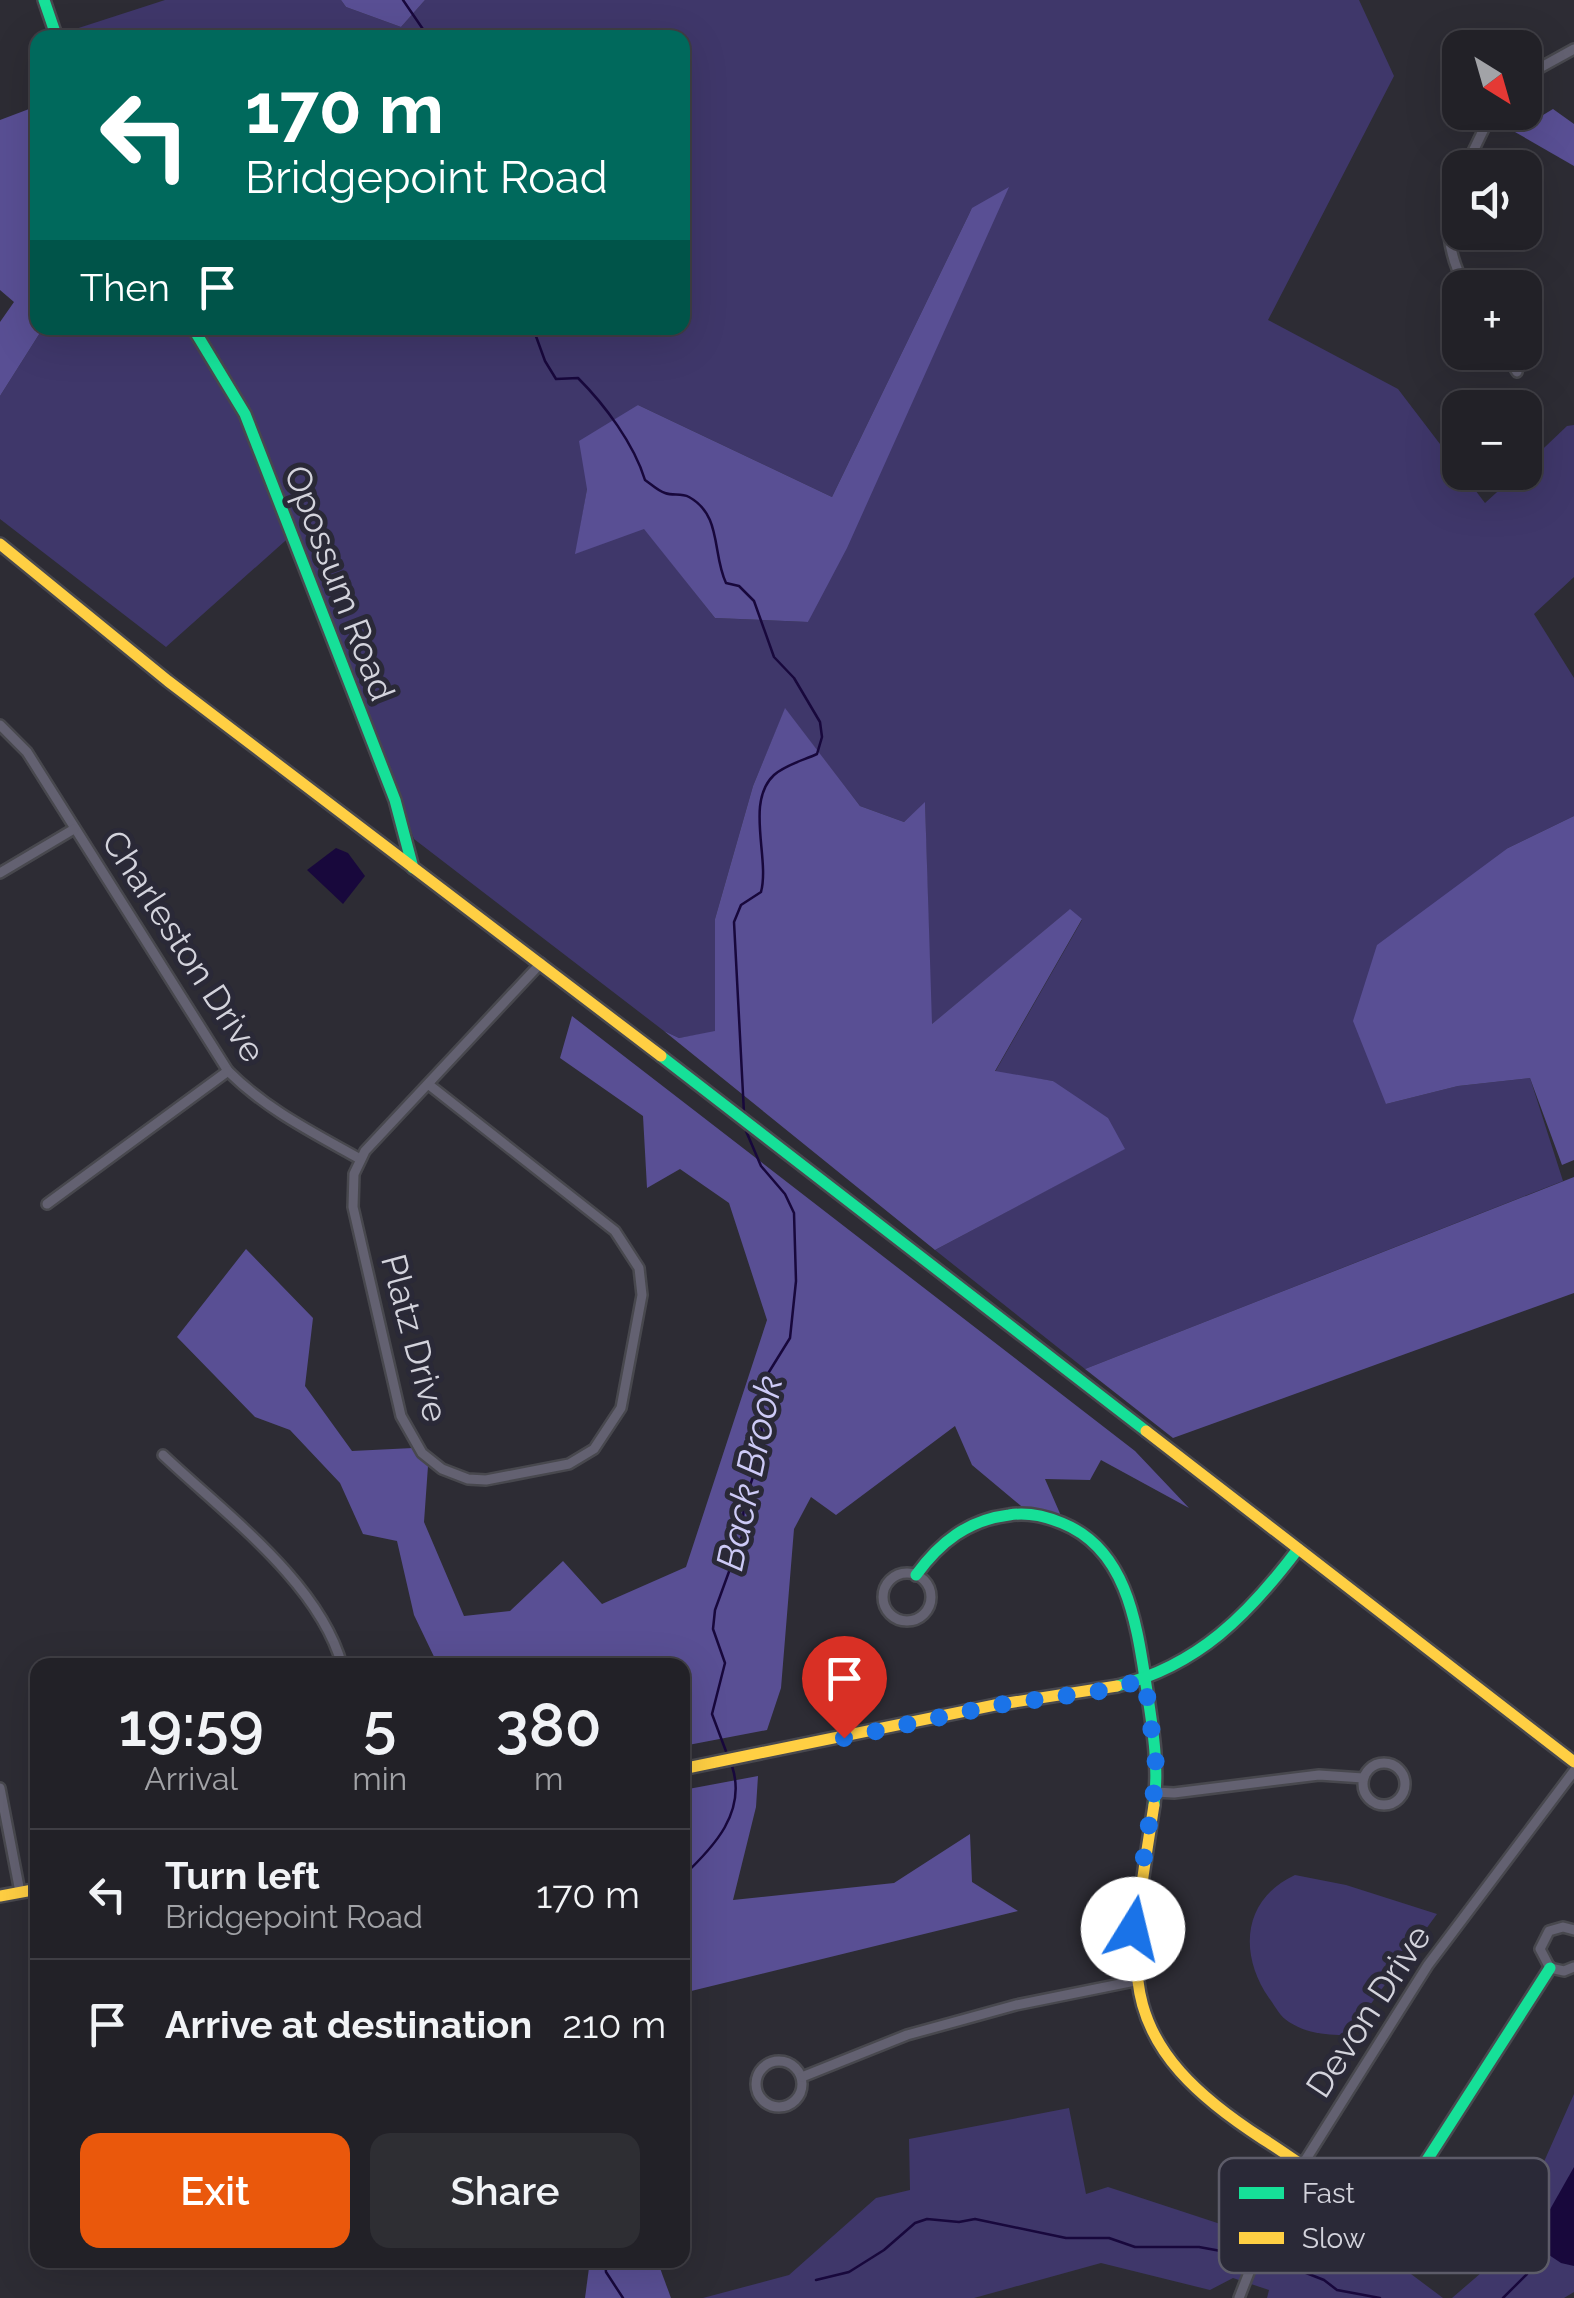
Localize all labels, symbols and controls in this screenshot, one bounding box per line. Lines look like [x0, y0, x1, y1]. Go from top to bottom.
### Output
north arrow [1442, 30, 1542, 130]
map controls [1442, 30, 1542, 490]
text: 170 m [245, 67, 444, 149]
icon: left [80, 70, 210, 200]
button: sound [1442, 150, 1542, 250]
text: Bridgepoint Road [245, 151, 608, 204]
icon: arrive [190, 260, 245, 315]
text: Then [80, 265, 170, 310]
button: + [1442, 270, 1542, 370]
button: − [1442, 390, 1542, 490]
street label: Opossum Road [276, 460, 404, 706]
street label: Charleston Drive [94, 823, 274, 1069]
street label: Platz Drive [373, 1250, 457, 1426]
water label: Back Brook [706, 1372, 792, 1574]
pin [802, 1636, 887, 1739]
icon: arrive [817, 1651, 872, 1706]
text: 19:59 [118, 1690, 264, 1760]
text: 5 [363, 1690, 396, 1760]
text: 380 [496, 1690, 602, 1760]
text: Arrival [144, 1760, 238, 1797]
text: min [352, 1760, 407, 1797]
text: m [534, 1760, 563, 1797]
text: Turn left [165, 1853, 320, 1898]
icon: left [80, 1867, 135, 1922]
text: 170 m [536, 1872, 640, 1917]
position arrow [1081, 1877, 1185, 1981]
text: Bridgepoint Road [165, 1898, 423, 1935]
street label: Devon Drive [1297, 1917, 1439, 2105]
icon: arrive [80, 1997, 135, 2052]
text: Arrive at destination [165, 2002, 532, 2047]
text: 210 m [562, 2002, 666, 2047]
button: Exit [80, 2133, 350, 2248]
button: Share [370, 2133, 640, 2248]
legend [1219, 2158, 1549, 2273]
text: Fast [1302, 2177, 1355, 2210]
text: Slow [1302, 2222, 1366, 2255]

